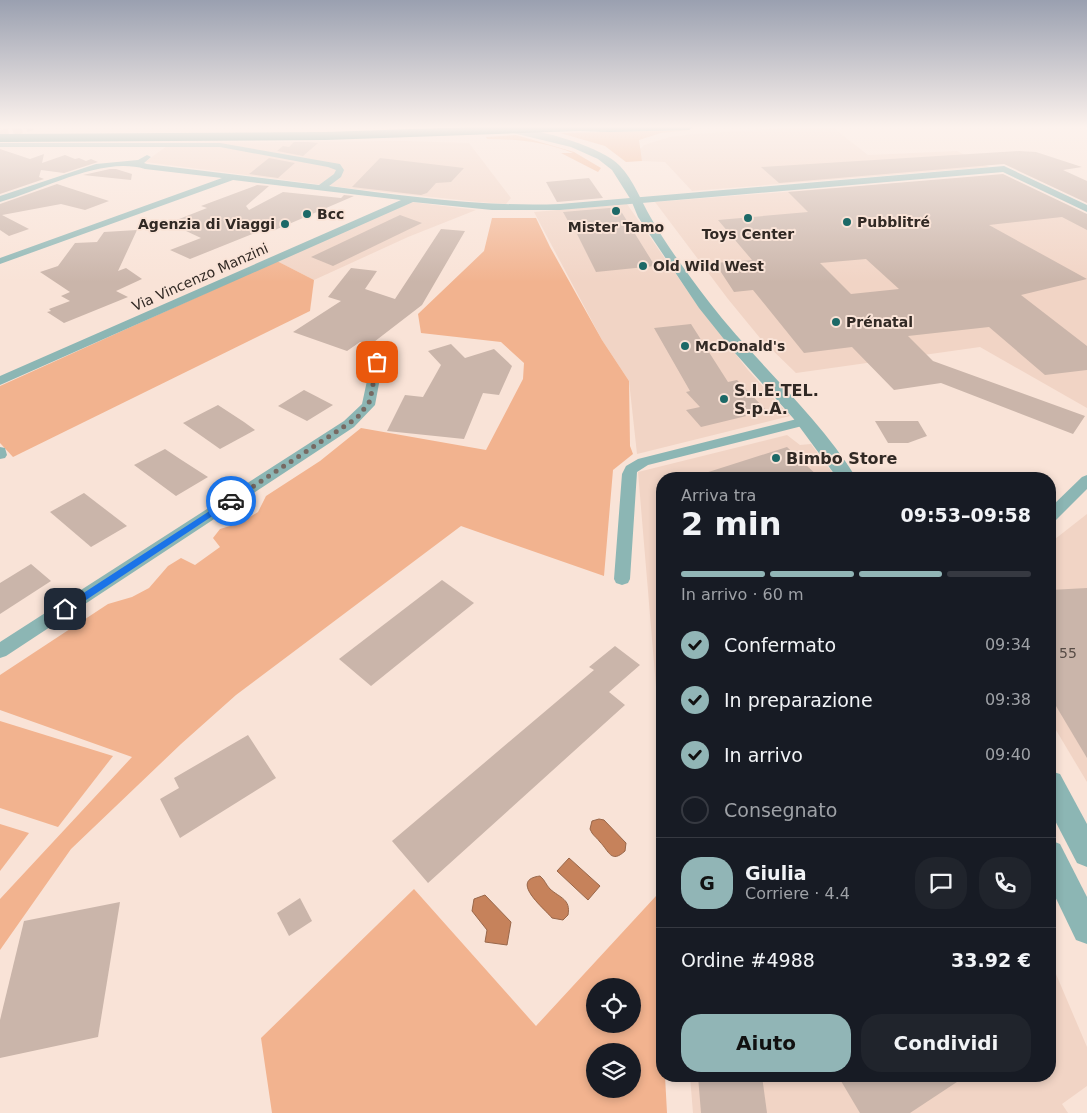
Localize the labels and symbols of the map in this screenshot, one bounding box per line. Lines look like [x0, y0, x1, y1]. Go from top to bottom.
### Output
marker: Mister Tamo [610, 205, 622, 217]
place label: Bcc [317, 206, 344, 222]
marker: Bcc [301, 208, 313, 220]
marker: Toys Center [742, 212, 754, 224]
place label: Pubblitré [857, 214, 930, 230]
place label: Agenzia di Viaggi [138, 216, 275, 232]
marker: Pubblitré [841, 216, 853, 228]
marker: Agenzia di Viaggi [279, 218, 291, 230]
place label: Mister Tamo [568, 219, 665, 235]
place label: Toys Center [702, 226, 794, 242]
street label: Via Vincenzo Manzini [129, 240, 271, 314]
place label: Old Wild West [653, 258, 764, 274]
marker: Old Wild West [637, 260, 649, 272]
place label: Prénatal [846, 314, 913, 330]
marker: Prénatal [830, 316, 842, 328]
place label: McDonald's [695, 338, 785, 354]
marker: McDonald's [679, 340, 691, 352]
pin [356, 341, 398, 383]
place label: S.I.E.TEL. S.p.A. [734, 381, 819, 418]
marker: S.I.E.TEL. S.p.A. [718, 393, 730, 405]
place label: Bimbo Store [786, 449, 897, 468]
marker: Bimbo Store [770, 452, 782, 464]
courier [206, 476, 256, 526]
pin [44, 588, 86, 630]
house number: 55 [1059, 645, 1077, 661]

